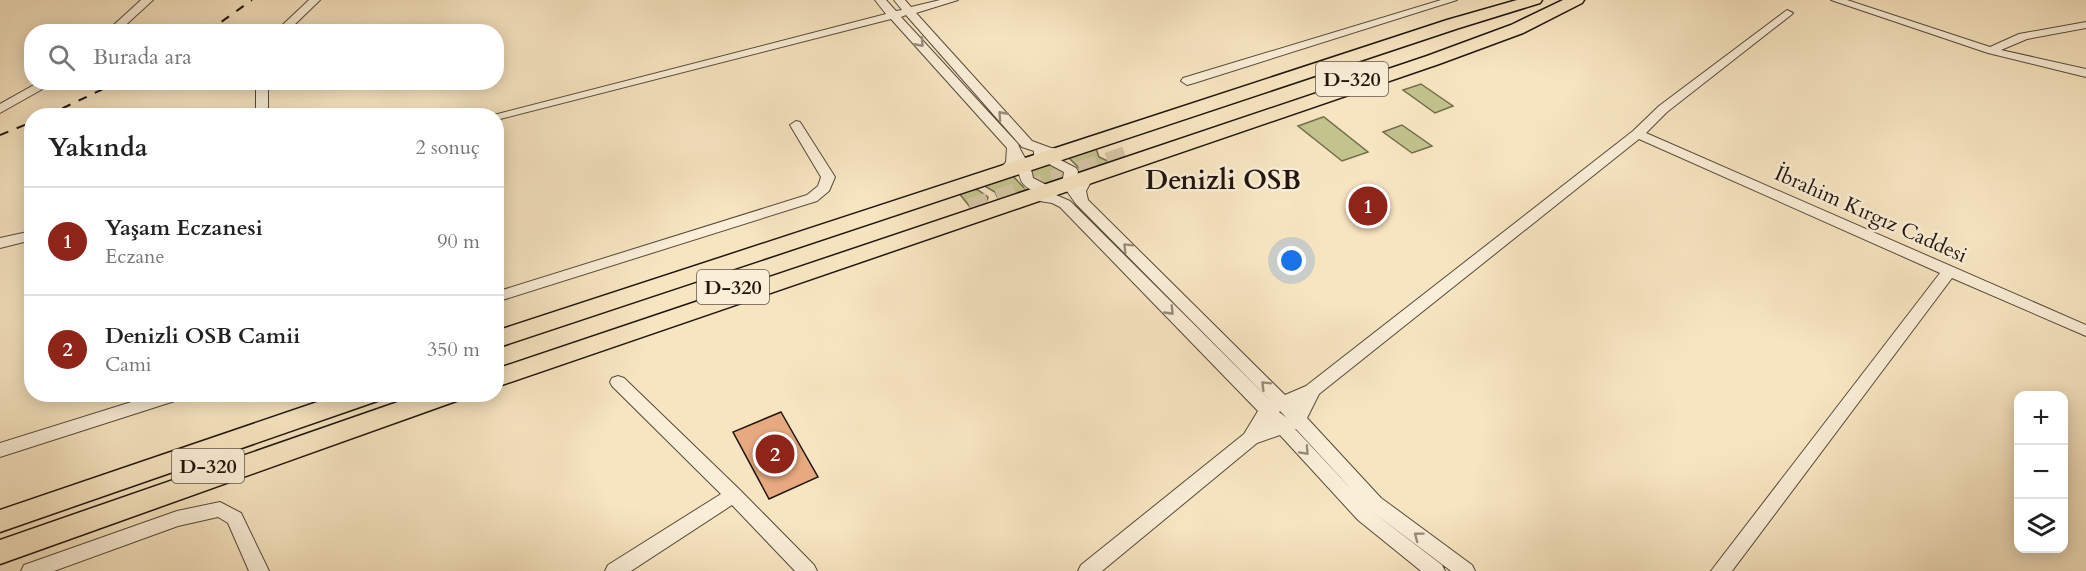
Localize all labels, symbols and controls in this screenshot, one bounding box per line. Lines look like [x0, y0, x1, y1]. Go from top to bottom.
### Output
search box [24, 24, 504, 90]
one-way arrow [913, 36, 924, 47]
icon: search [45, 41, 78, 74]
text: Burada ara [93, 42, 192, 72]
road number: D-320 [1316, 62, 1388, 96]
one-way arrow [998, 111, 1009, 122]
text: Yakında [48, 130, 148, 165]
text: 2 sonuç [415, 134, 480, 161]
street label: İbrahim Kırgız Caddesi [1770, 159, 1972, 270]
district label: Denizli OSB [1145, 162, 1301, 199]
pin: 1 [1348, 184, 1388, 228]
text: Yaşam Eczanesi [105, 213, 263, 243]
text: 1 [62, 228, 73, 255]
text: 90 m [437, 228, 480, 255]
text: Eczane [105, 243, 165, 270]
one-way arrow [1123, 243, 1134, 254]
your location [1277, 246, 1306, 275]
road number: D-320 [697, 270, 769, 304]
one-way arrow [1162, 303, 1173, 314]
text: Denizli OSB Camii [105, 321, 300, 351]
text: 2 [62, 336, 73, 363]
text: 350 m [427, 336, 480, 363]
text: Cami [105, 351, 151, 378]
one-way arrow [1261, 381, 1271, 392]
map controls [2014, 391, 2068, 553]
button: + [2014, 391, 2068, 445]
pin: 2 [756, 432, 794, 476]
one-way arrow [1298, 445, 1309, 455]
button: − [2014, 445, 2068, 499]
road number: D-320 [172, 449, 244, 483]
button: layers [2014, 499, 2068, 553]
one-way arrow [1414, 532, 1425, 543]

